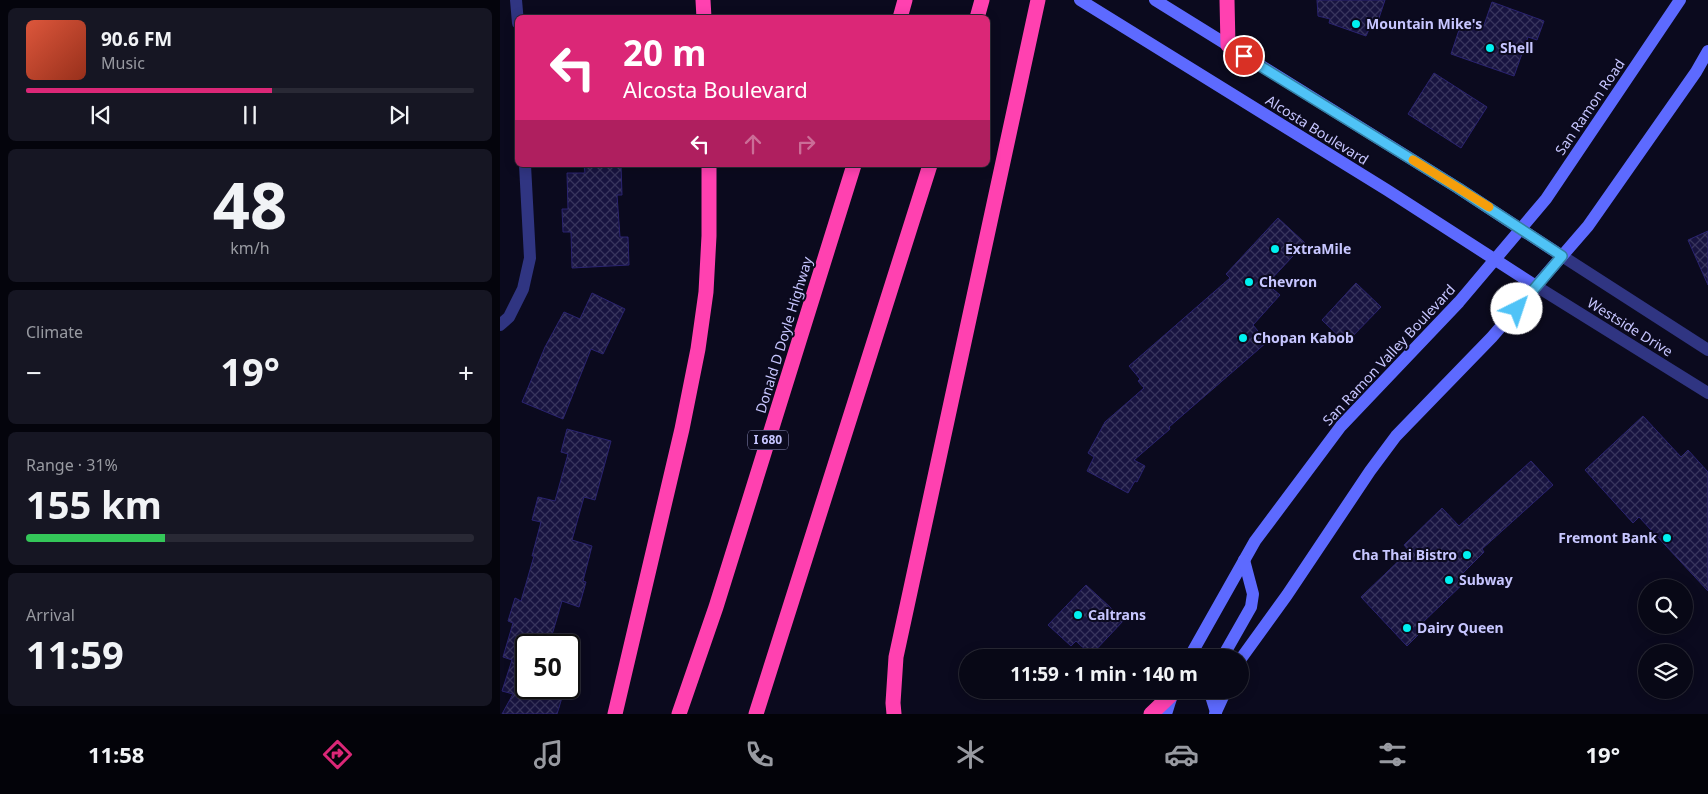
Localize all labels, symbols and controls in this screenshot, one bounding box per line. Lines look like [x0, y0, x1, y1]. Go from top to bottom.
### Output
place label: Mountain Mike's [1366, 14, 1482, 33]
marker: Mountain Mike's [1350, 18, 1362, 30]
text: 90.6 FM [101, 26, 172, 52]
text: 20 m [623, 29, 706, 76]
icon: left [540, 35, 605, 100]
pin [1223, 35, 1265, 77]
place label: Shell [1500, 38, 1534, 57]
icon: arrive [1230, 42, 1258, 70]
marker: Shell [1484, 42, 1496, 54]
text: Music [101, 52, 145, 74]
street label: San Ramon Road [1550, 55, 1629, 158]
text: Alcosta Boulevard [623, 74, 808, 104]
street label: Alcosta Boulevard [1262, 90, 1372, 169]
icon: previous [87, 101, 115, 129]
icon: pause [236, 101, 264, 129]
icon: next [385, 101, 413, 129]
icon: left [686, 130, 714, 158]
icon: ahead [739, 130, 767, 158]
icon: right [792, 130, 820, 158]
text: 48 [213, 160, 287, 248]
text: km/h [230, 237, 270, 259]
place label: ExtraMile [1285, 239, 1351, 258]
marker: ExtraMile [1269, 243, 1281, 255]
street label: Donald D Doyle Highway [751, 253, 817, 416]
place label: Chevron [1259, 272, 1317, 291]
marker: Chevron [1243, 276, 1255, 288]
street label: San Ramon Valley Boulevard [1318, 280, 1459, 429]
position arrow [1490, 282, 1542, 334]
street label: Westside Drive [1584, 293, 1677, 361]
text: Climate [26, 321, 83, 343]
place label: Chopan Kabob [1253, 328, 1354, 347]
marker: Chopan Kabob [1237, 332, 1249, 344]
text: 19° [220, 345, 280, 397]
text: − [26, 353, 42, 391]
text: + [458, 353, 474, 391]
road number: I 680 [748, 430, 788, 450]
text: Range · 31% [26, 454, 118, 476]
text: 155 km [26, 478, 162, 530]
place label: Fremont Bank [1558, 528, 1657, 547]
marker: Fremont Bank [1661, 532, 1673, 544]
place label: Cha Thai Bistro [1352, 545, 1457, 564]
marker: Cha Thai Bistro [1461, 549, 1473, 561]
place label: Subway [1459, 570, 1513, 589]
marker: Subway [1443, 574, 1455, 586]
map controls [1638, 579, 1693, 699]
button: search [1638, 579, 1693, 634]
text: Arrival [26, 604, 75, 626]
place label: Caltrans [1088, 605, 1146, 624]
marker: Caltrans [1072, 609, 1084, 621]
place label: Dairy Queen [1417, 618, 1504, 637]
marker: Dairy Queen [1401, 622, 1413, 634]
text: 11:59 [26, 628, 124, 680]
speed limit sign: 50 [515, 634, 580, 699]
button: layers [1638, 644, 1693, 699]
text: 11:59 · 1 min · 140 m [1010, 661, 1198, 687]
icon: directions [320, 737, 355, 772]
icon: music [531, 737, 566, 772]
icon: phone [742, 737, 777, 772]
icon: climate [953, 737, 988, 772]
icon: car [1164, 737, 1199, 772]
icon: filters [1375, 737, 1410, 772]
text: 11:58 [88, 739, 144, 769]
text: 19° [1585, 739, 1620, 769]

